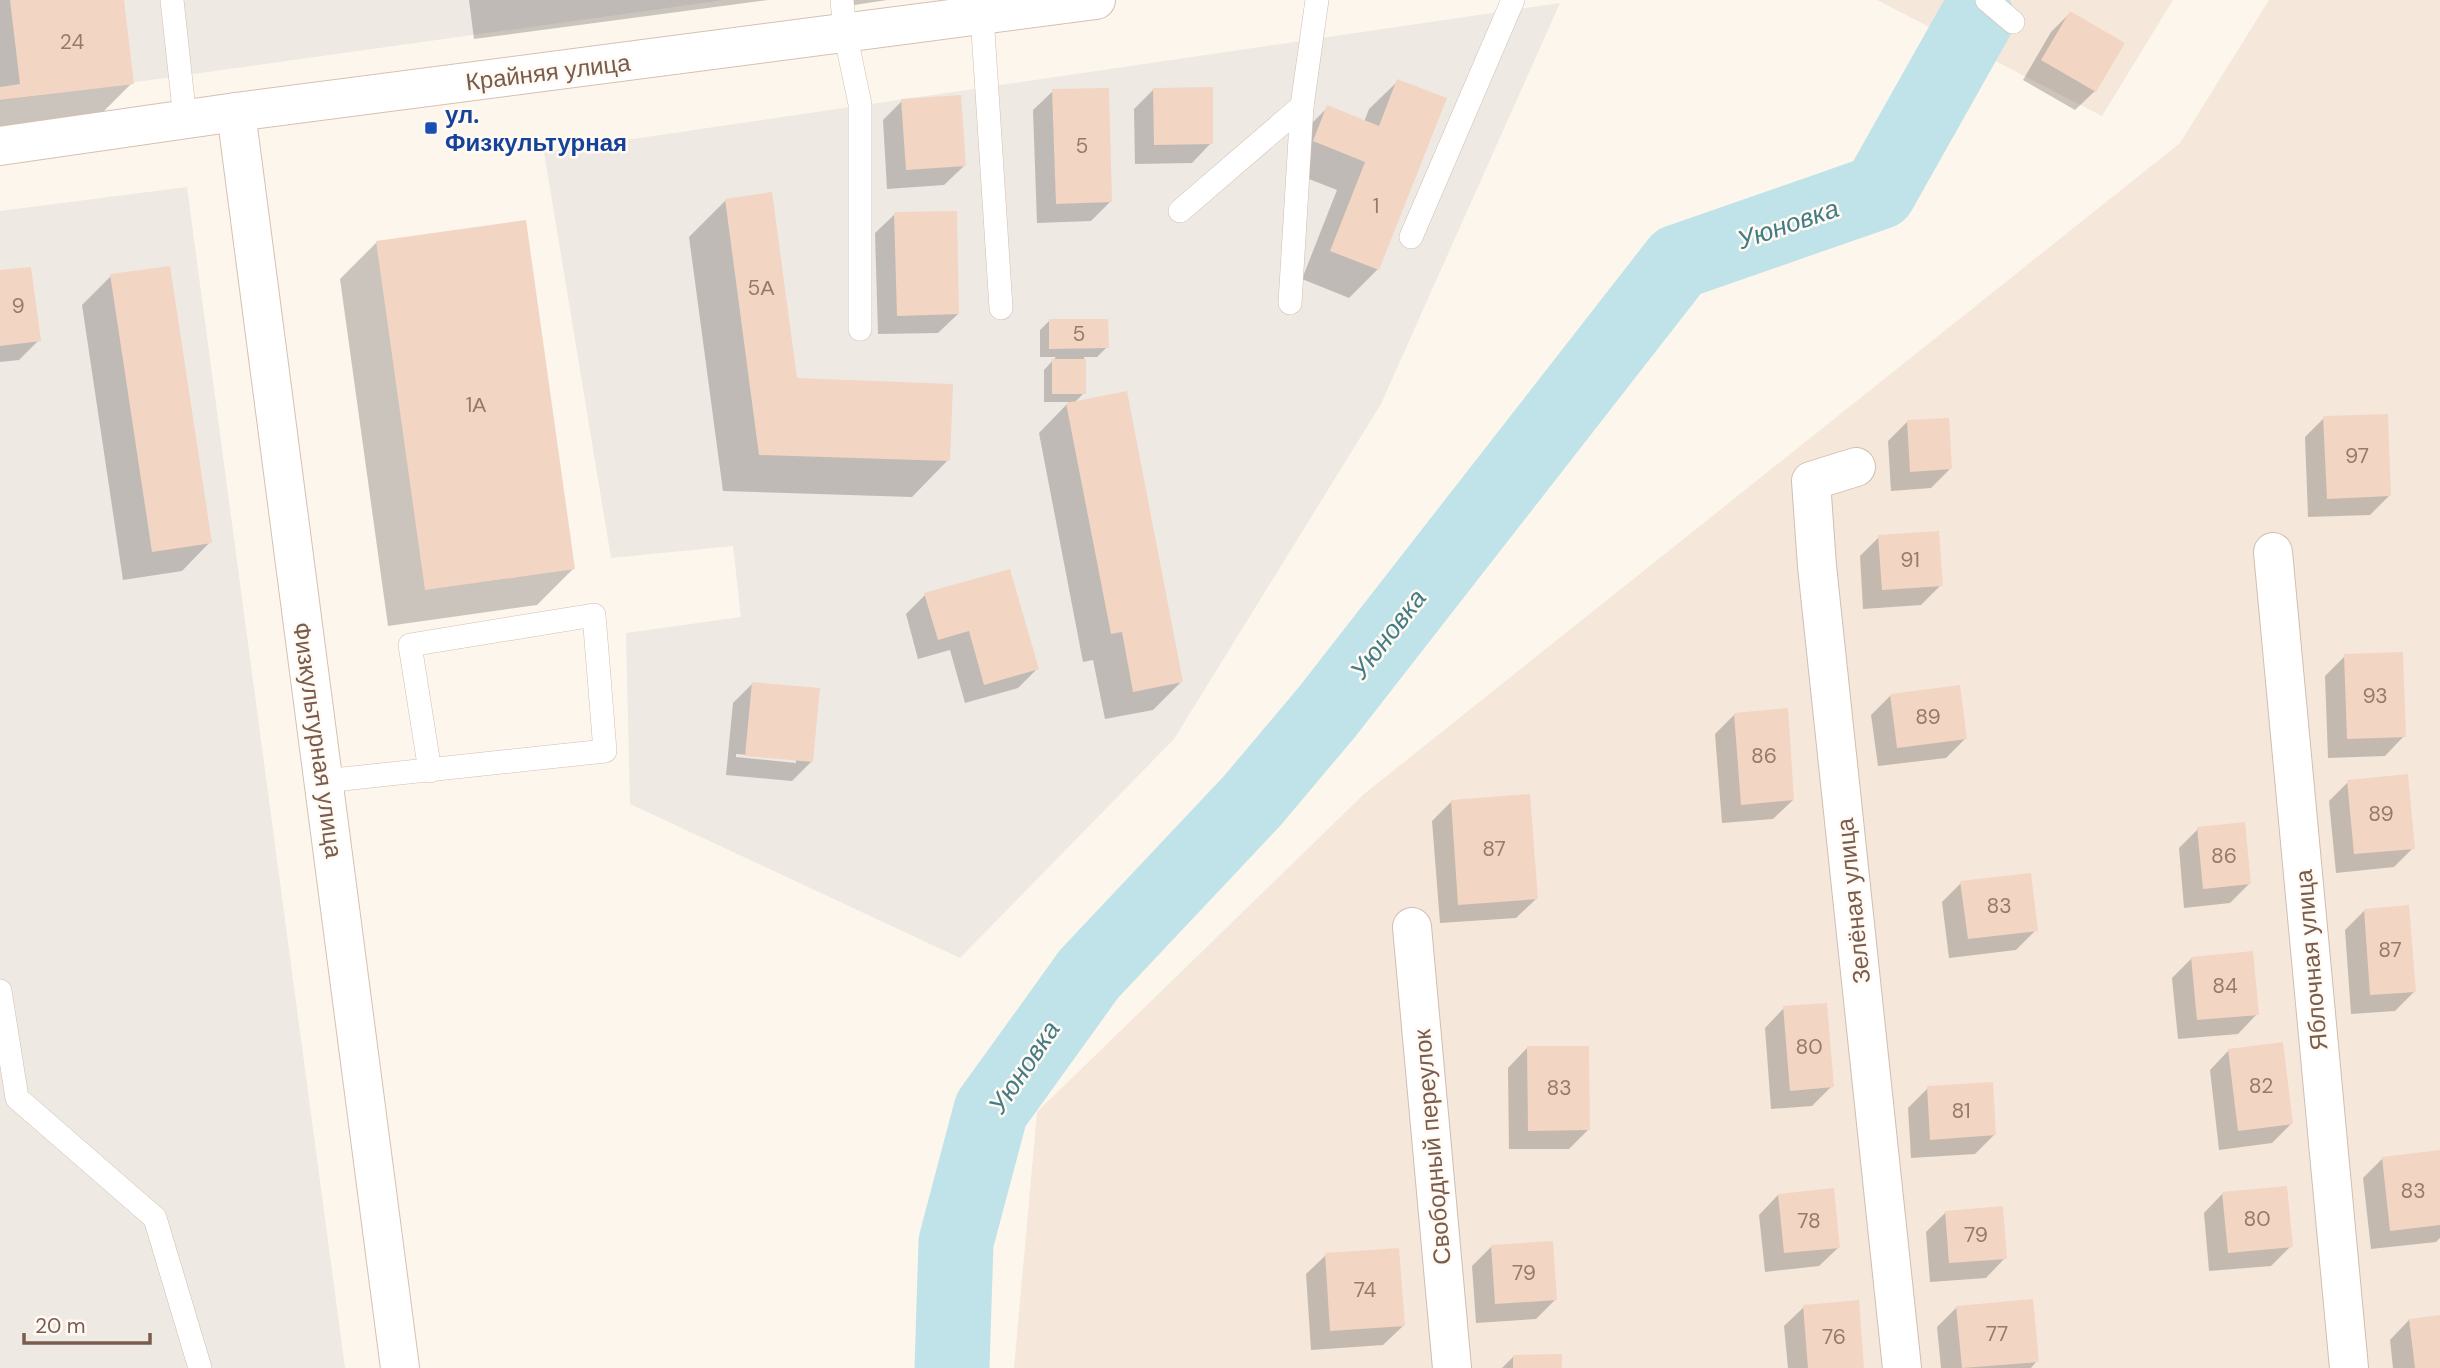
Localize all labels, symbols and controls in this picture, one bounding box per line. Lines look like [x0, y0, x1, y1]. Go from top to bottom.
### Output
house number: 24 [60, 28, 84, 56]
street label: Крайняя улица [464, 46, 633, 97]
place label: ул. Физкультурная [445, 99, 627, 158]
marker: ул. Физкультурная [423, 120, 439, 136]
house number: 5 [1076, 132, 1088, 160]
water label: Уюновка [1732, 191, 1843, 257]
house number: 1 [1373, 192, 1379, 220]
house number: 5А [748, 274, 774, 302]
house number: 9 [11, 292, 25, 320]
house number: 5 [1073, 320, 1085, 348]
house number: 1А [466, 391, 486, 419]
house number: 97 [2345, 442, 2369, 470]
house number: 91 [1900, 546, 1920, 574]
water label: Уюновка [1342, 582, 1434, 687]
street label: Физкультурная улица [286, 620, 350, 861]
house number: 93 [2362, 682, 2388, 710]
house number: 89 [1915, 703, 1941, 731]
house number: 86 [1751, 742, 1777, 770]
house number: 89 [2368, 800, 2394, 828]
street label: Зелёная улица [1829, 816, 1877, 985]
house number: 87 [1482, 835, 1506, 863]
house number: 86 [2211, 842, 2237, 870]
street label: Яблочная улица [2288, 868, 2334, 1052]
house number: 83 [1986, 892, 2012, 920]
house number: 87 [2378, 936, 2402, 964]
house number: 84 [2212, 972, 2238, 1000]
water label: Уюновка [980, 1014, 1067, 1121]
street label: Свободный переулок [1406, 1027, 1458, 1266]
house number: 80 [1795, 1033, 1823, 1061]
house number: 82 [2249, 1072, 2273, 1100]
house number: 83 [1546, 1074, 1572, 1102]
house number: 81 [1952, 1097, 1970, 1125]
house number: 83 [2400, 1177, 2426, 1205]
house number: 80 [2243, 1205, 2271, 1233]
house number: 78 [1797, 1207, 1821, 1235]
house number: 79 [1964, 1221, 1988, 1249]
house number: 79 [1512, 1259, 1536, 1287]
house number: 74 [1354, 1276, 1377, 1304]
scale bar [24, 1302, 150, 1346]
text: 20 m [35, 1312, 86, 1340]
house number: 77 [1986, 1320, 2008, 1348]
house number: 76 [1822, 1323, 1846, 1351]

